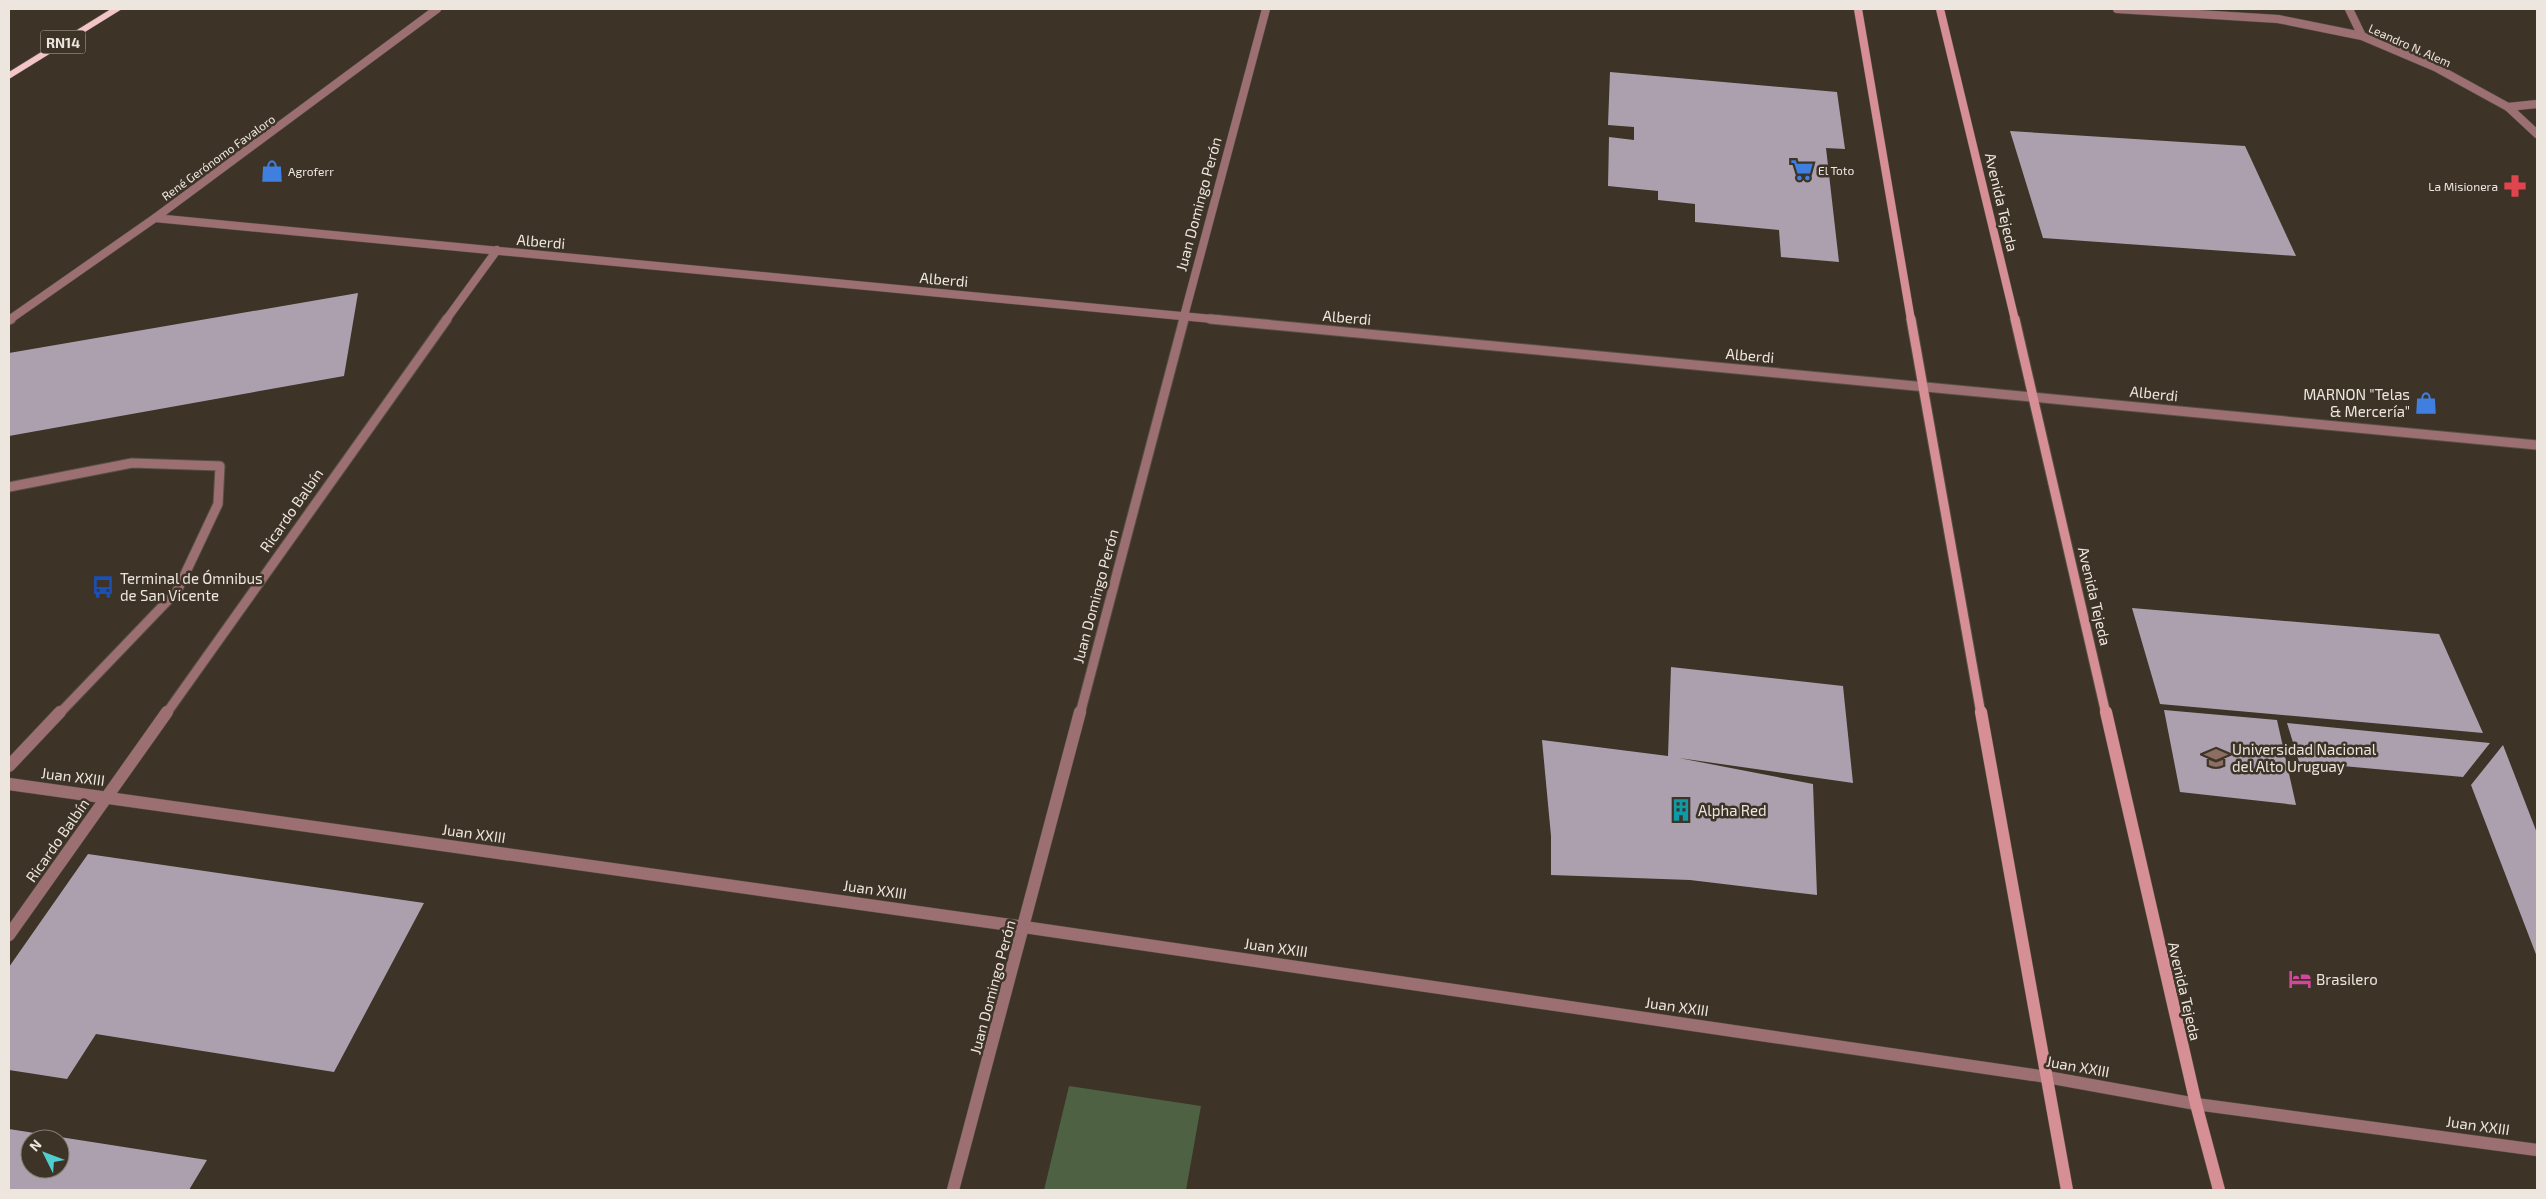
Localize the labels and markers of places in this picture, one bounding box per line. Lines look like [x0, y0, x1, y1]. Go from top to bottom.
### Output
supermarket icon: El Toto [1789, 157, 1815, 183]
shop icon: Agroferr [259, 158, 285, 184]
place label: El Toto [1818, 163, 1854, 177]
place label: Agroferr [288, 164, 334, 178]
pharmacy icon: La Misionera [2502, 173, 2528, 199]
place label: La Misionera [2428, 179, 2498, 193]
place label: MARNON "Telas & Mercería" [2303, 385, 2410, 420]
shop icon: MARNON "Telas & Mercería" [2413, 390, 2439, 416]
place label: Terminal de Ómnibus de San Vicente [120, 569, 263, 604]
bus stop icon: Terminal de Ómnibus de San Vicente [90, 574, 116, 600]
place label: Universidad Nacional del Alto Uruguay [2232, 740, 2377, 775]
school or university icon: Universidad Nacional del Alto Uruguay [2203, 745, 2229, 771]
building icon: Alpha Red [1668, 797, 1694, 823]
place label: Alpha Red [1698, 801, 1767, 819]
hotel icon: Brasilero [2287, 966, 2313, 992]
place label: Brasilero [2316, 970, 2378, 988]

